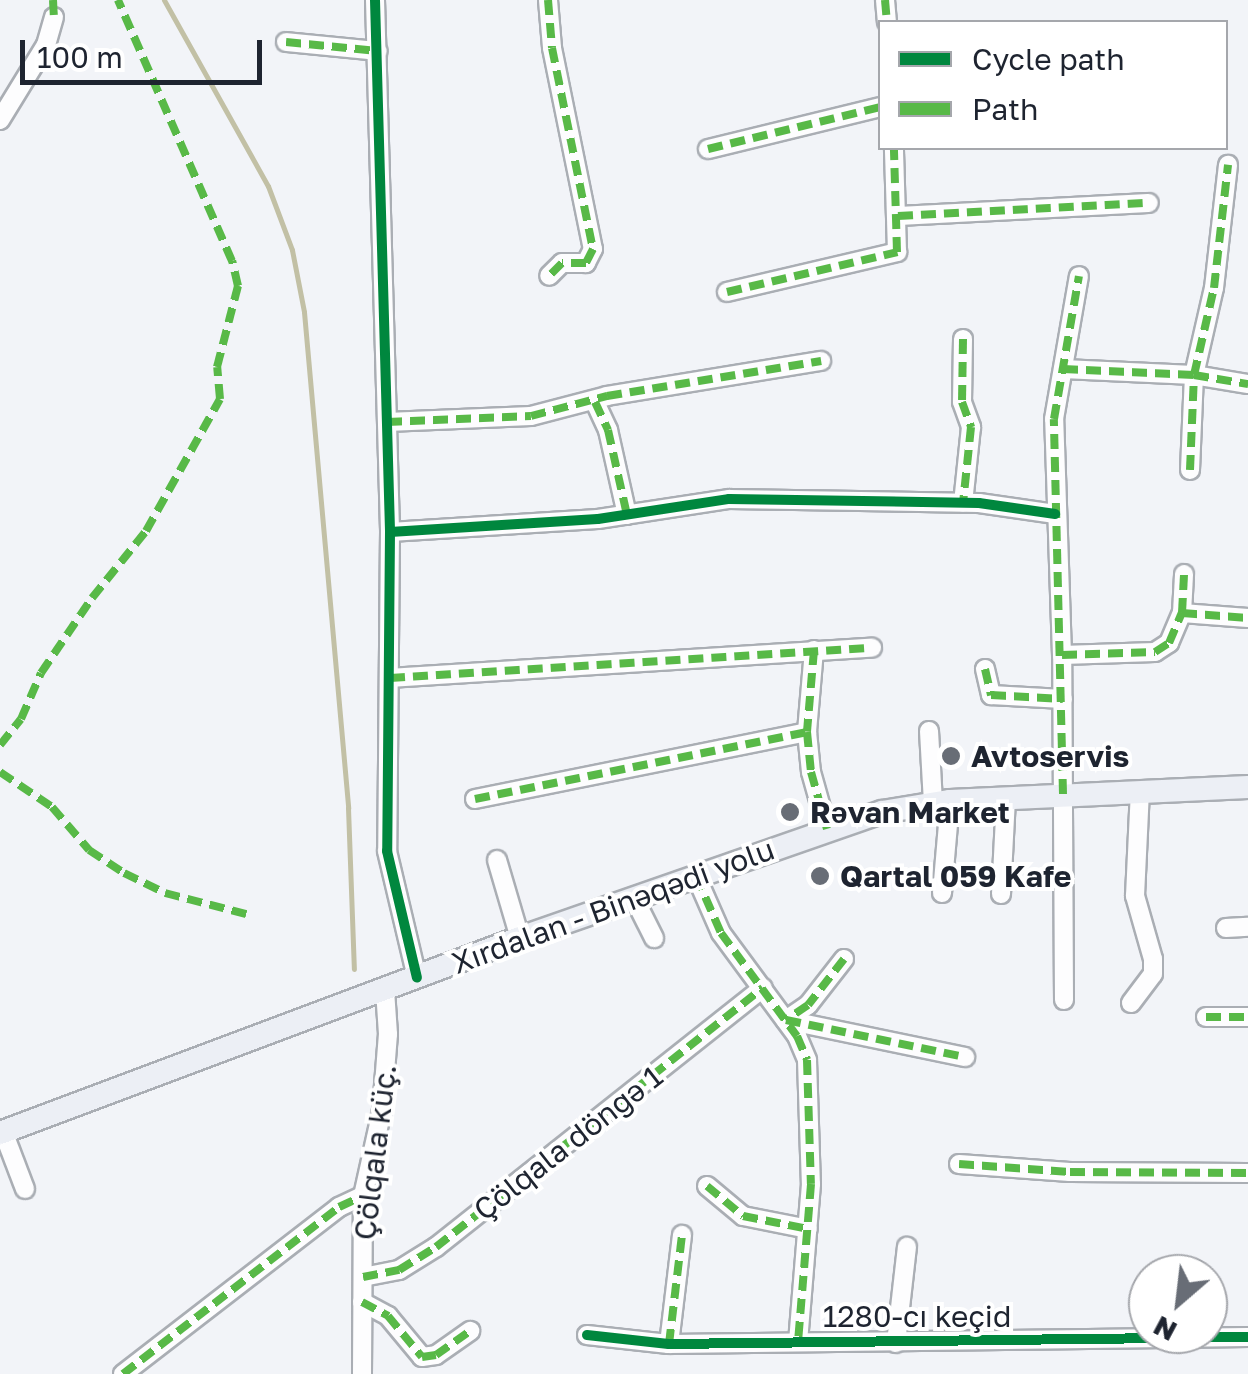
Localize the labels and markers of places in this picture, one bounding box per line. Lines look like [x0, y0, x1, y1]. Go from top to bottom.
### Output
place label: Avtoservis [971, 738, 1129, 774]
marker: Avtoservis [940, 745, 962, 767]
place label: Rəvan Market [810, 794, 1010, 830]
marker: Rəvan Market [779, 801, 801, 823]
place label: Qartal 059 Kafe [840, 858, 1071, 894]
marker: Qartal 059 Kafe [809, 865, 831, 887]

